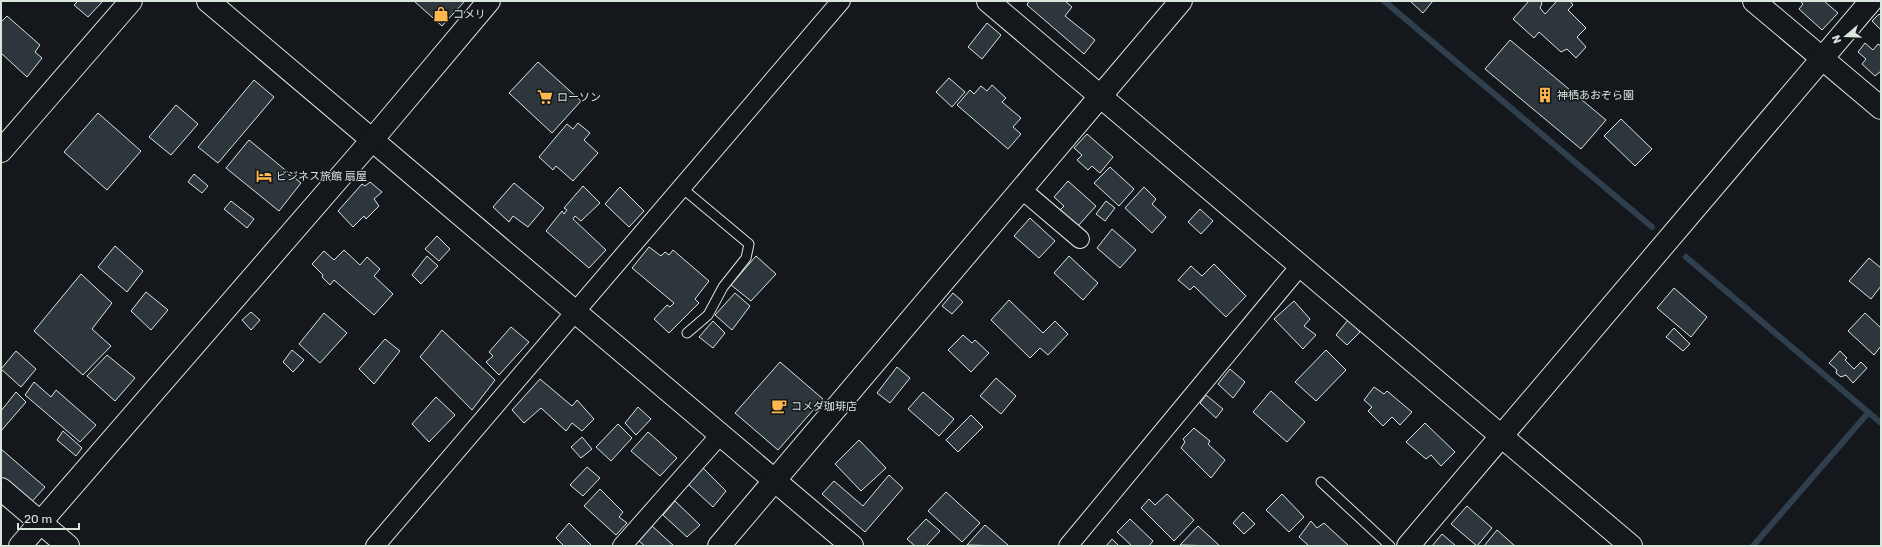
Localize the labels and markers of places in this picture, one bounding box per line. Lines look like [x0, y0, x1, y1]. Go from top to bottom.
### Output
shop icon: コメリ [432, 5, 450, 23]
place label: コメリ [453, 8, 486, 21]
building icon: 神栖あおぞら園 [1536, 86, 1554, 104]
supermarket icon: ローソン [536, 88, 554, 106]
place label: 神栖あおぞら園 [1557, 89, 1634, 102]
place label: ローソン [557, 91, 601, 104]
hotel icon: ビジネス旅館 扇屋 [255, 167, 273, 185]
place label: ビジネス旅館 扇屋 [276, 170, 367, 183]
cafe icon: コメダ珈琲店 [770, 397, 788, 415]
place label: コメダ珈琲店 [791, 400, 857, 413]

